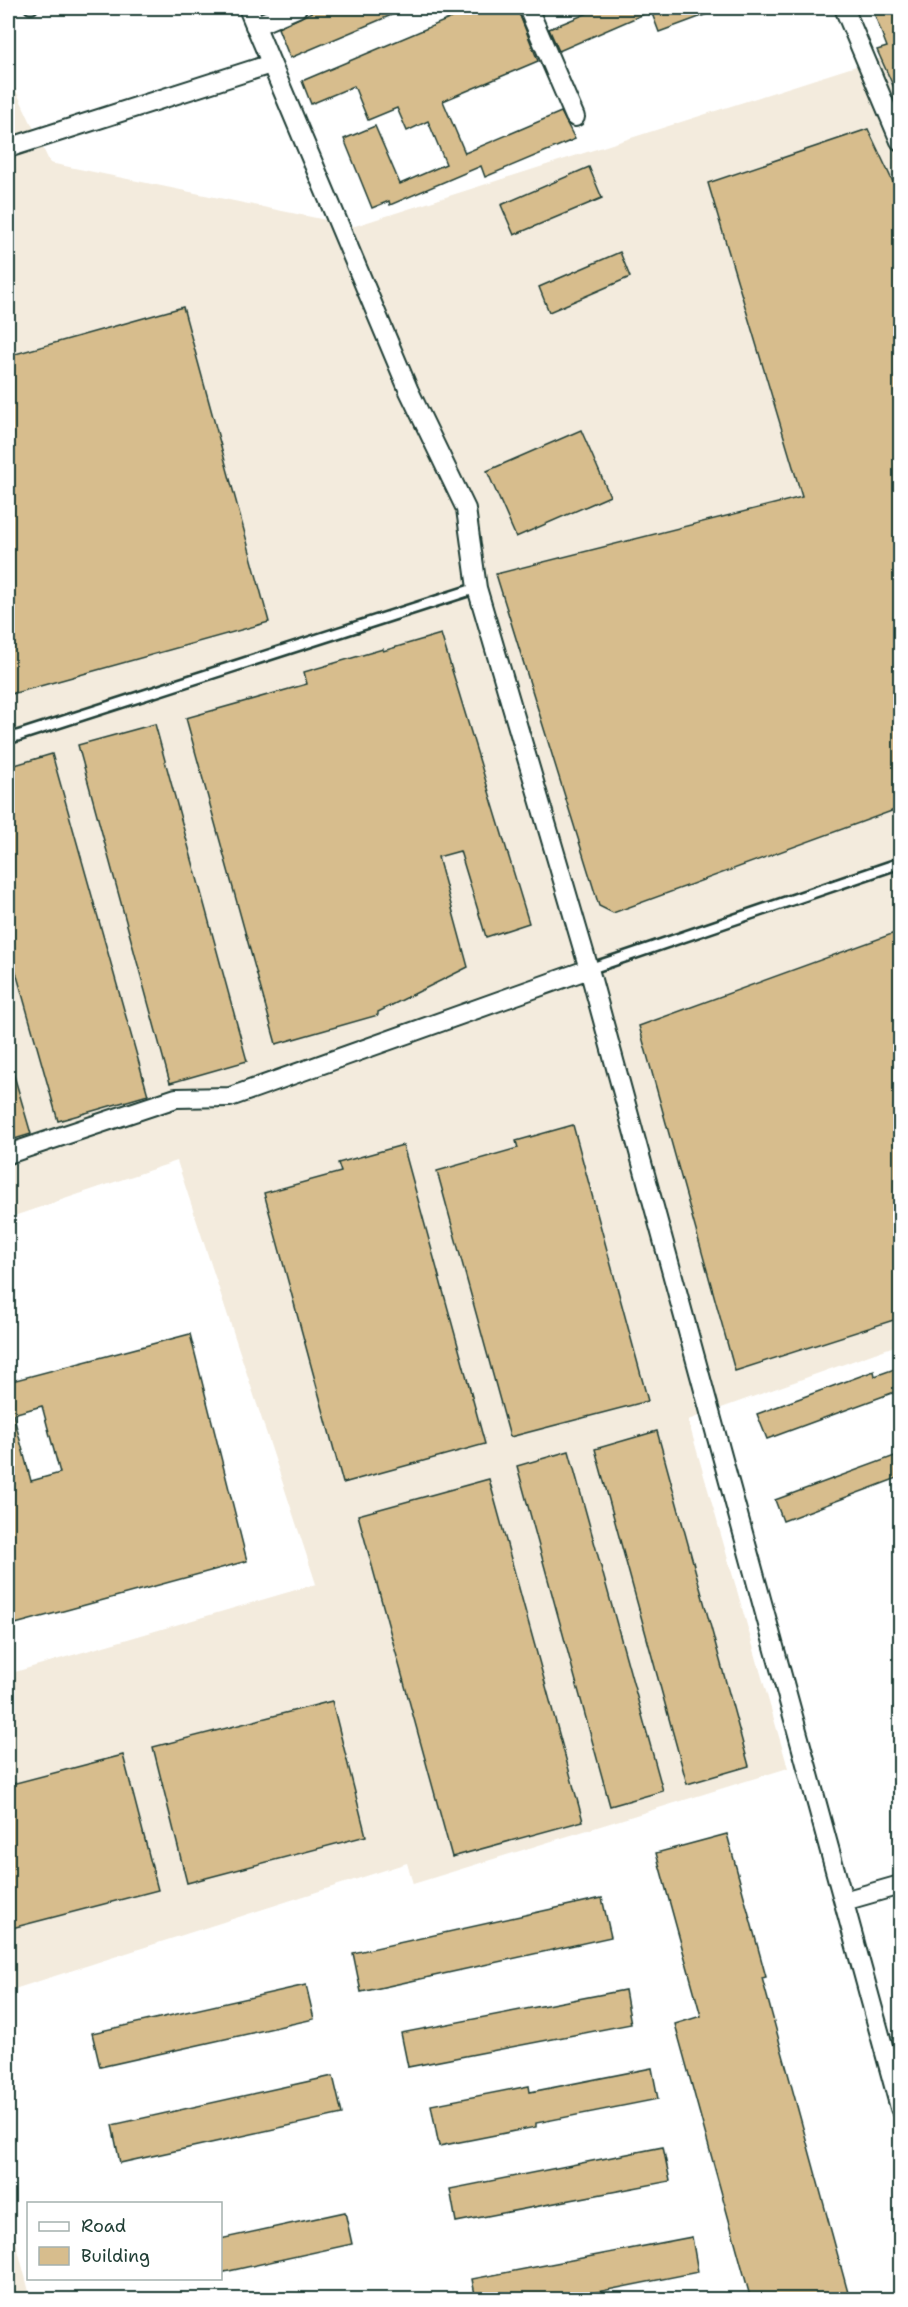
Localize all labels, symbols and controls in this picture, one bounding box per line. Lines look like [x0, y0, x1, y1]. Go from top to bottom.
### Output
legend [27, 2202, 222, 2280]
text: Road [81, 2214, 126, 2238]
text: Building [81, 2244, 150, 2268]

